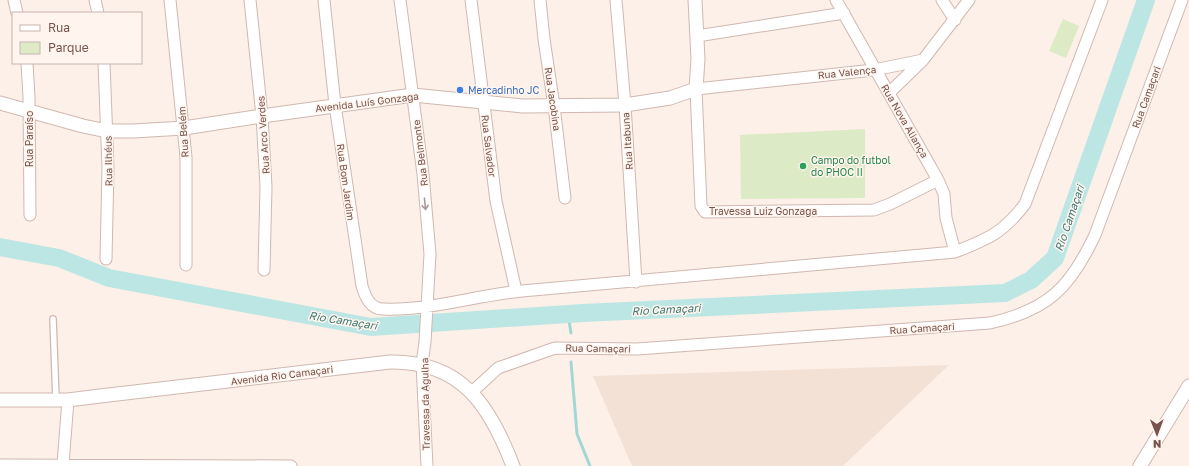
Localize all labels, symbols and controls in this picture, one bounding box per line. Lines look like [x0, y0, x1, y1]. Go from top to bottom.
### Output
legend [12, 12, 142, 64]
text: Rua [48, 20, 70, 35]
text: Parque [48, 40, 89, 55]
street label: Rua Valença [817, 63, 877, 81]
street label: Rua Camaçari [1129, 64, 1163, 130]
street label: Rua Jacobina [543, 66, 563, 132]
street label: Rua Nova Aliança [879, 82, 931, 160]
place label: Mercadinho JC [468, 84, 539, 96]
marker: Mercadinho JC [455, 85, 465, 95]
street label: Avenida Luís Gonzaga [315, 90, 419, 114]
street label: Rua Arco Verdes [254, 96, 272, 174]
street label: Rua Belém [175, 106, 191, 158]
street label: Rua Paraíso [23, 111, 35, 167]
street label: Rua Itabuna [619, 112, 635, 170]
street label: Rua Salvador [479, 114, 499, 178]
street label: Rua Belmonte [410, 119, 430, 187]
street label: Rua Ilhéus [102, 136, 114, 186]
street label: Rua Bom Jardim [335, 143, 357, 221]
place label: Campo do futbol do PHOC II [811, 154, 891, 178]
marker: Campo do futbol do PHOC II [798, 161, 808, 171]
water label: Rio Camaçari [1052, 181, 1088, 253]
one-way arrow [422, 197, 429, 210]
street label: Travessa Luiz Gonzaga [709, 205, 817, 217]
water label: Rio Camaçari [631, 301, 703, 318]
water label: Rio Camaçari [308, 308, 380, 333]
street label: Rua Camaçari [889, 320, 955, 336]
street label: Rua Camaçari [565, 341, 631, 355]
street label: Travessa da Agulha [418, 358, 432, 450]
street label: Avenida Rio Camaçari [230, 363, 334, 387]
north arrow [1137, 414, 1177, 454]
text: N [1153, 438, 1161, 451]

